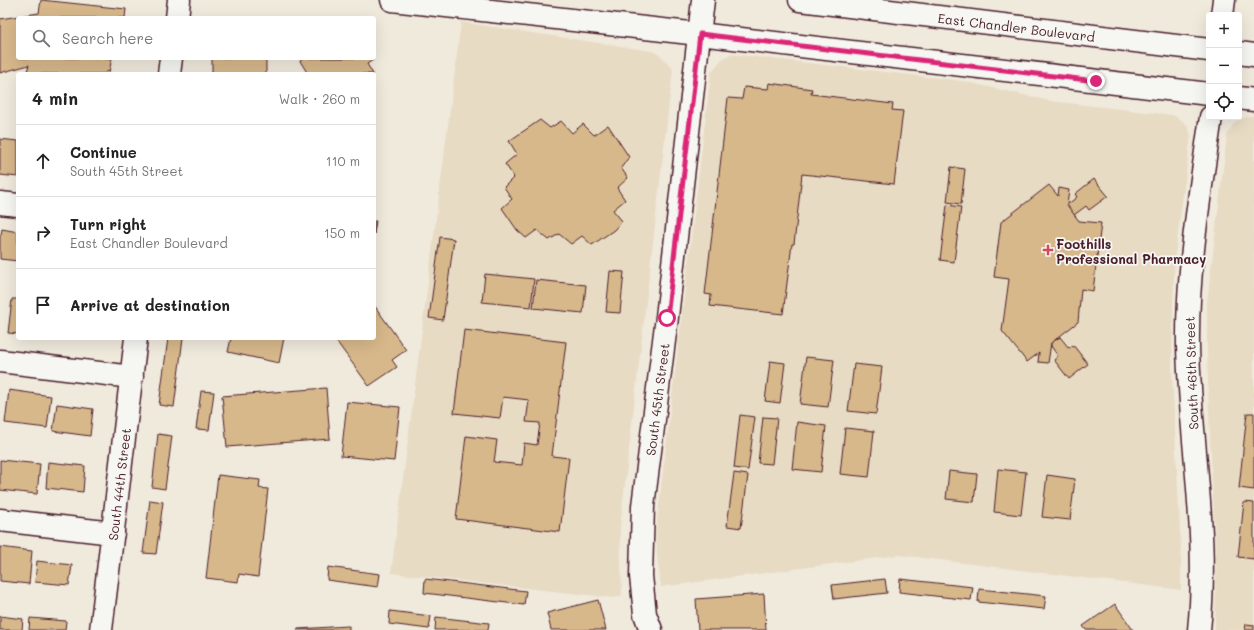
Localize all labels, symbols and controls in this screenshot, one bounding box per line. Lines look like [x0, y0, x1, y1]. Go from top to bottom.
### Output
street label: East Chandler Boulevard [937, 8, 1096, 44]
map controls [1206, 12, 1242, 120]
button: + [1206, 12, 1242, 48]
search box [16, 16, 376, 60]
icon: search [30, 27, 52, 49]
text: Search here [62, 28, 153, 48]
button: − [1206, 48, 1242, 84]
route end [1087, 72, 1105, 90]
button: locate [1206, 84, 1242, 120]
text: 4 min [32, 87, 78, 109]
text: Walk · 260 m [279, 90, 360, 107]
text: Continue [70, 142, 137, 162]
icon: ahead [32, 150, 54, 172]
text: 110 m [326, 152, 360, 169]
text: South 45th Street [70, 162, 183, 179]
text: Turn right [70, 214, 147, 234]
icon: right [32, 222, 54, 244]
text: 150 m [324, 224, 360, 241]
text: East Chandler Boulevard [70, 234, 228, 251]
place label: Foothills Professional Pharmacy [1056, 235, 1206, 268]
marker: Foothills Professional Pharmacy [1043, 245, 1053, 255]
icon: arrive [32, 294, 54, 316]
text: Arrive at destination [70, 295, 230, 315]
route start [658, 309, 676, 327]
street label: South 46th Street [1181, 316, 1201, 430]
street label: South 45th Street [641, 342, 672, 456]
street label: South 44th Street [103, 426, 134, 541]

